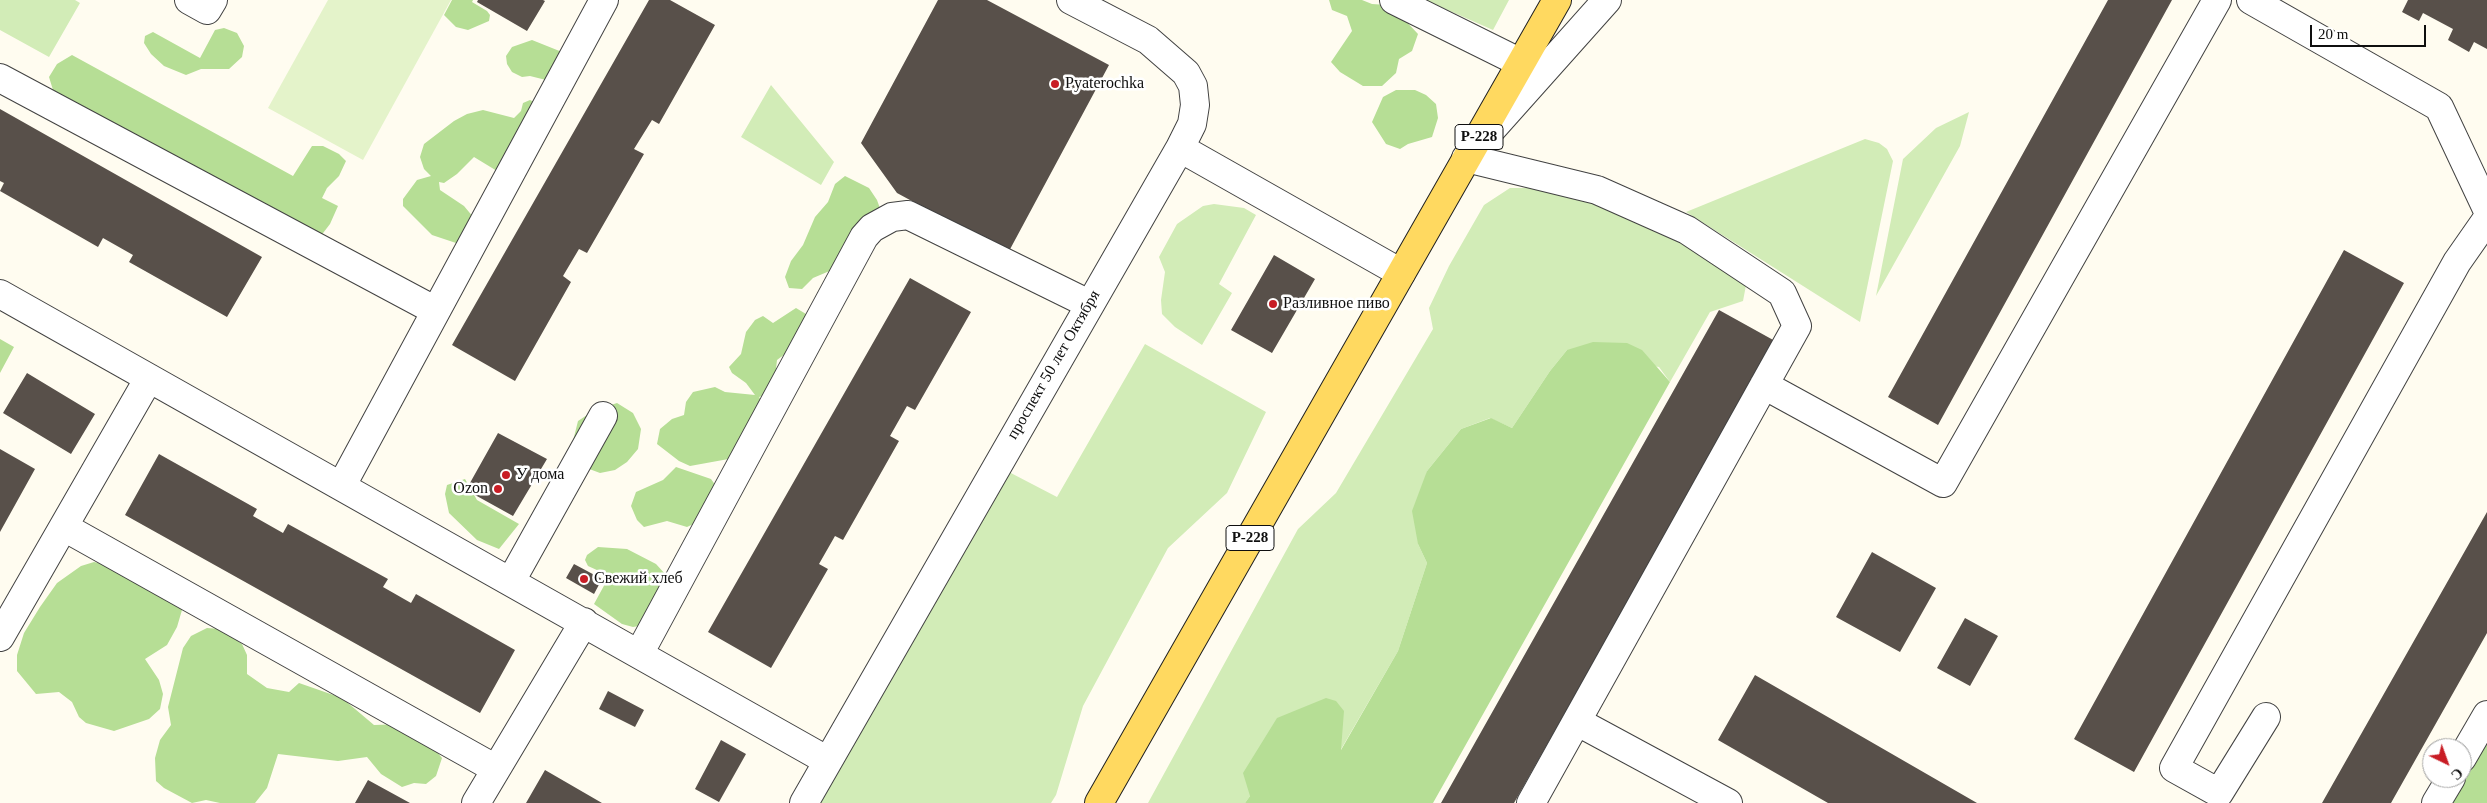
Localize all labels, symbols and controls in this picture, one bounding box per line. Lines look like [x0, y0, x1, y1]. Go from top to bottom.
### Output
scale bar [2312, 15, 2428, 47]
text: 20 m [2318, 26, 2348, 42]
place label: Pyaterochka [1065, 74, 1144, 94]
marker: Pyaterochka [1049, 78, 1061, 90]
road number: Р-228 [1455, 124, 1503, 150]
street label: проспект 50 лет Октября [1003, 287, 1105, 443]
place label: Разливное пиво [1283, 294, 1390, 314]
marker: Разливное пиво [1267, 298, 1279, 310]
place label: У дома [516, 465, 564, 485]
marker: У дома [500, 469, 512, 481]
place label: Ozon [453, 479, 488, 499]
marker: Ozon [492, 483, 504, 495]
road number: Р-228 [1226, 526, 1274, 550]
place label: Свежий хлеб [594, 569, 683, 589]
marker: Свежий хлеб [578, 573, 590, 585]
north arrow [2422, 738, 2472, 788]
text: С [2448, 765, 2465, 783]

